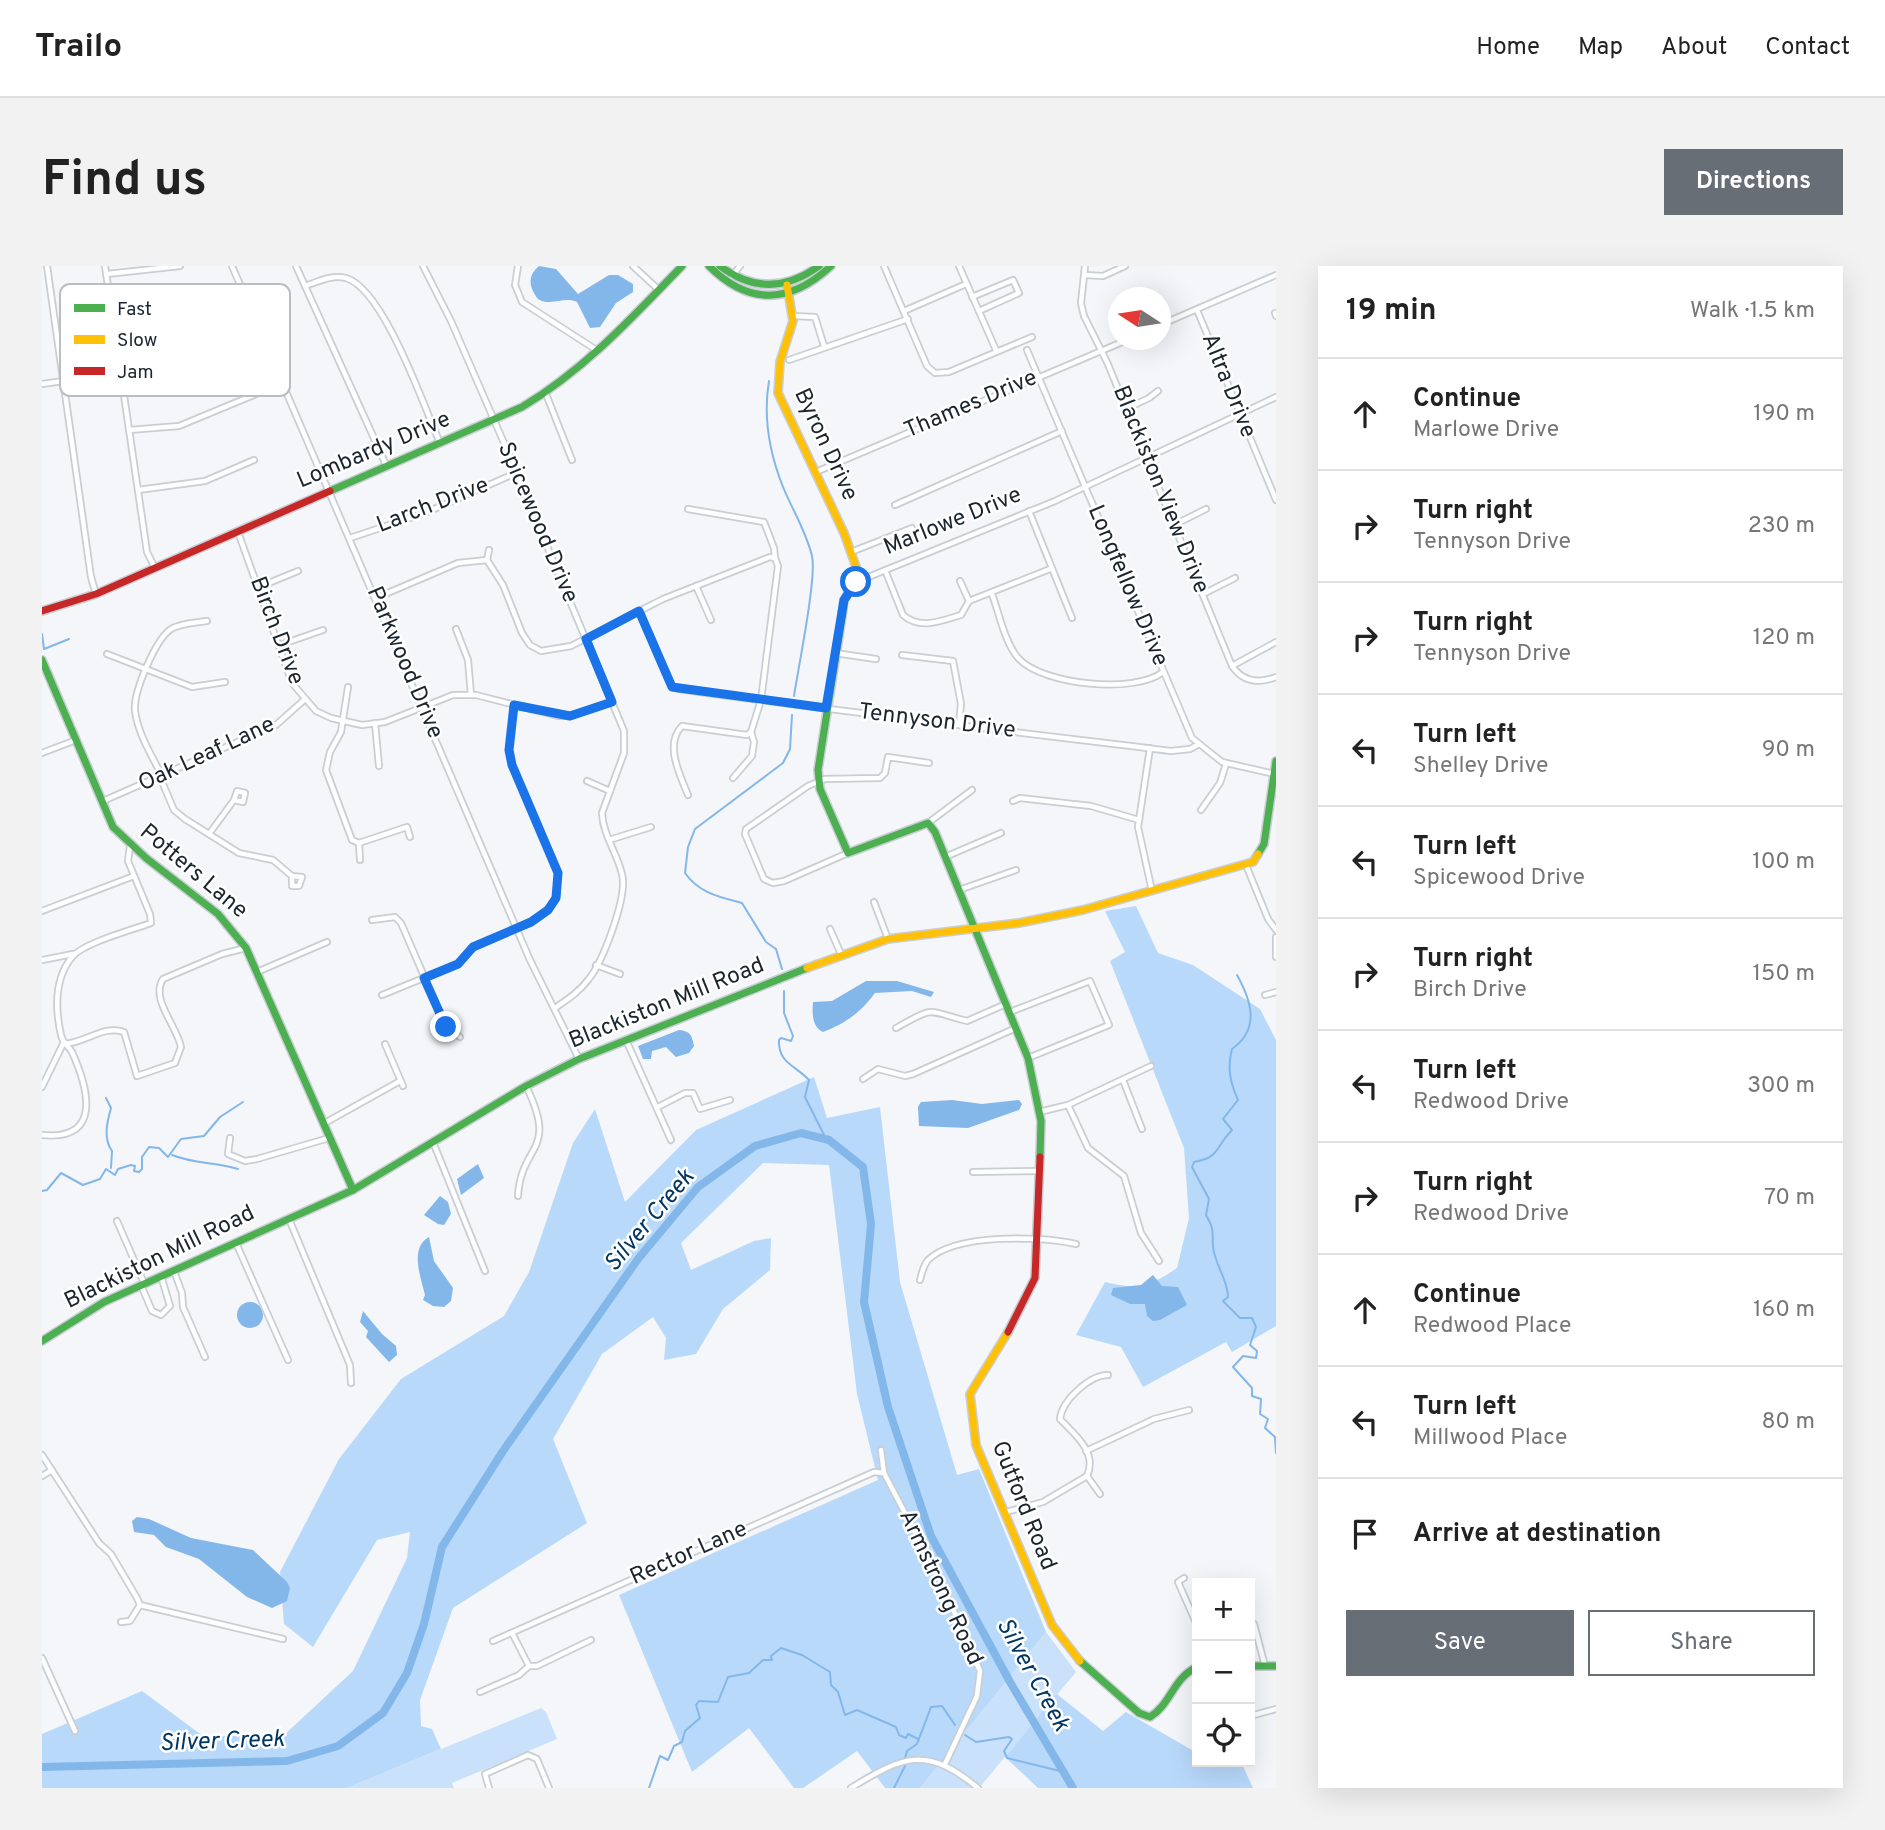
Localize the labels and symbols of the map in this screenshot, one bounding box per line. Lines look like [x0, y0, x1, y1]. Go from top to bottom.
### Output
legend [60, 284, 290, 396]
north arrow [1108, 287, 1171, 350]
text: Fast [117, 298, 152, 322]
text: Slow [117, 329, 157, 353]
street label: Altra Drive [1194, 330, 1262, 442]
text: Jam [117, 361, 154, 385]
street label: Thames Drive [900, 364, 1042, 446]
street label: Blackiston View Drive [1105, 382, 1215, 598]
street label: Byron Drive [786, 384, 864, 506]
street label: Lombardy Drive [293, 406, 455, 496]
street label: Spicewood Drive [490, 438, 584, 608]
street label: Larch Drive [373, 471, 493, 541]
street label: Marlowe Drive [880, 481, 1026, 563]
street label: Longfellow Drive [1080, 501, 1174, 671]
route start [840, 566, 871, 597]
street label: Birch Drive [242, 573, 310, 689]
street label: Parkwood Drive [359, 583, 449, 743]
street label: Tennyson Drive [857, 698, 1017, 746]
street label: Oak Leaf Lane [134, 711, 280, 799]
street label: Potters Lane [133, 818, 253, 926]
street label: Blackiston Mill Road [565, 952, 769, 1056]
route end [430, 1011, 461, 1042]
water label: Silver Creek [598, 1163, 702, 1278]
street label: Blackiston Mill Road [60, 1199, 260, 1317]
street label: Gutford Road [984, 1437, 1062, 1575]
street label: Armstrong Road [891, 1506, 989, 1670]
street label: Rector Lane [626, 1515, 752, 1593]
water label: Silver Creek [989, 1613, 1076, 1738]
water label: Silver Creek [159, 1725, 286, 1759]

